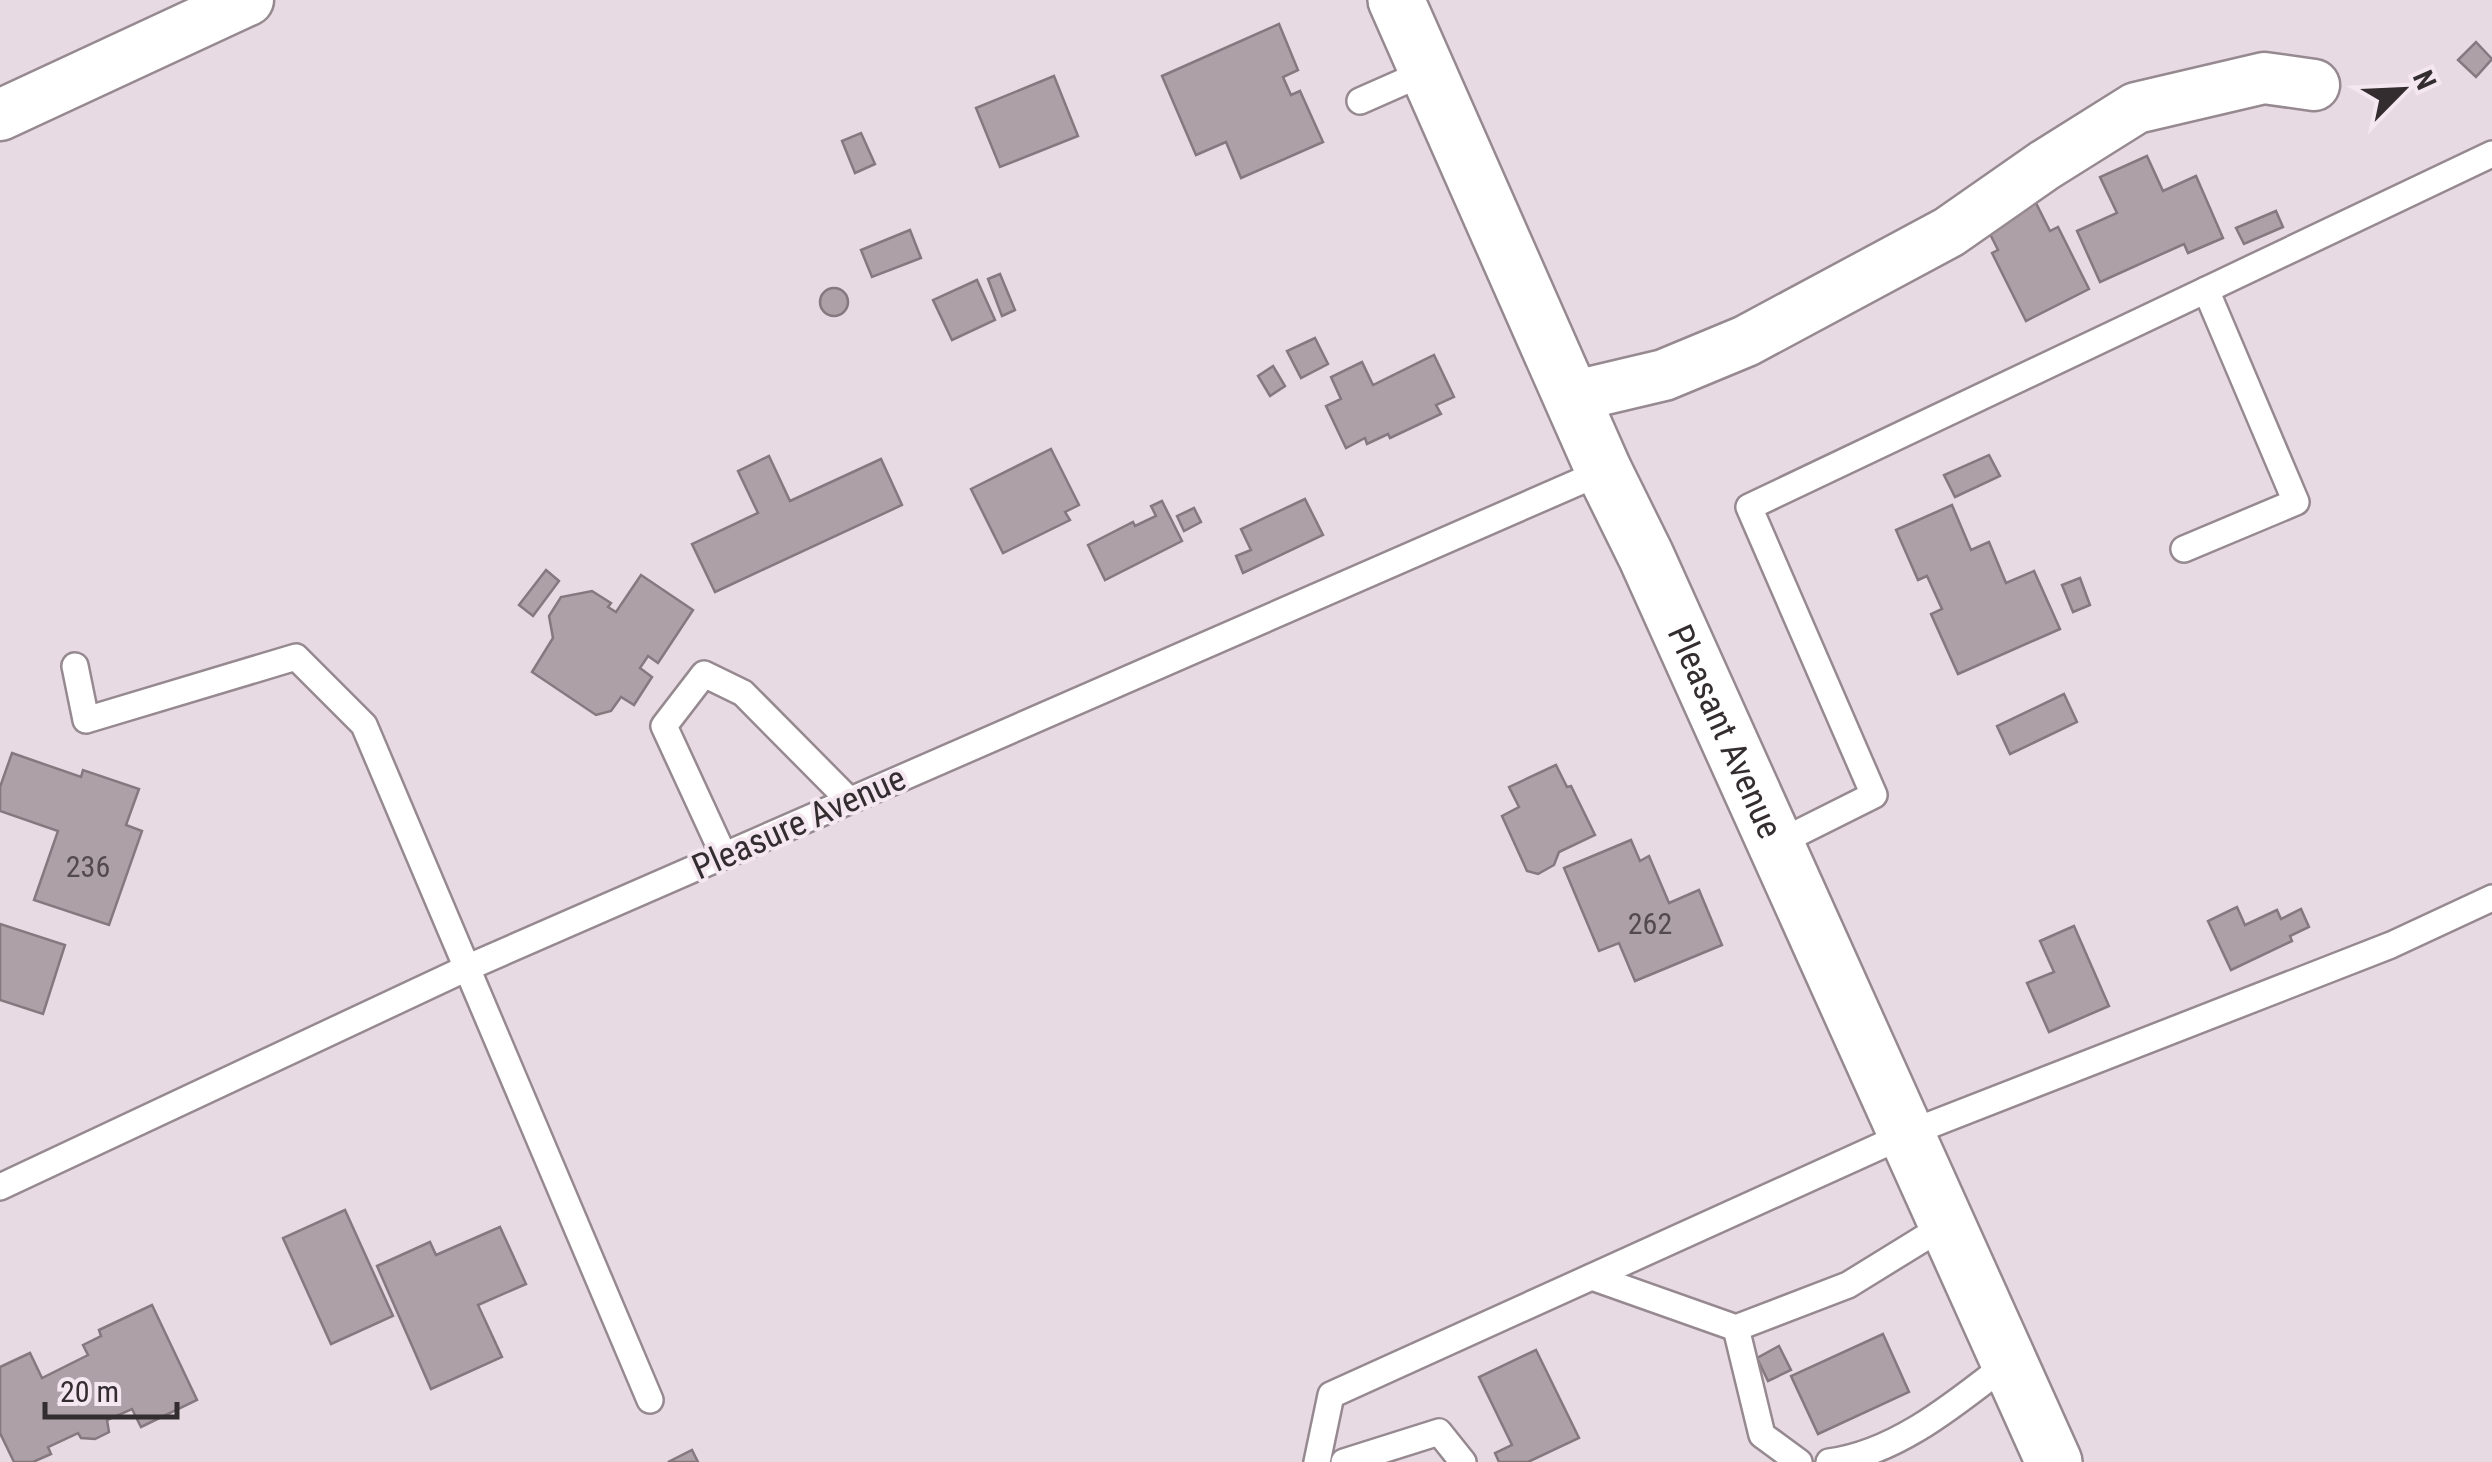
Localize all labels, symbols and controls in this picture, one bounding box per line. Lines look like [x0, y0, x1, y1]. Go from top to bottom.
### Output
north arrow [2352, 40, 2452, 140]
text: N [2406, 65, 2443, 95]
street label: Pleasant Avenue [1659, 618, 1791, 844]
street label: Pleasure Avenue [686, 758, 912, 888]
house number: 236 [66, 849, 110, 884]
house number: 262 [1628, 906, 1672, 941]
scale bar [45, 1357, 178, 1419]
text: 20 m [60, 1374, 119, 1409]

